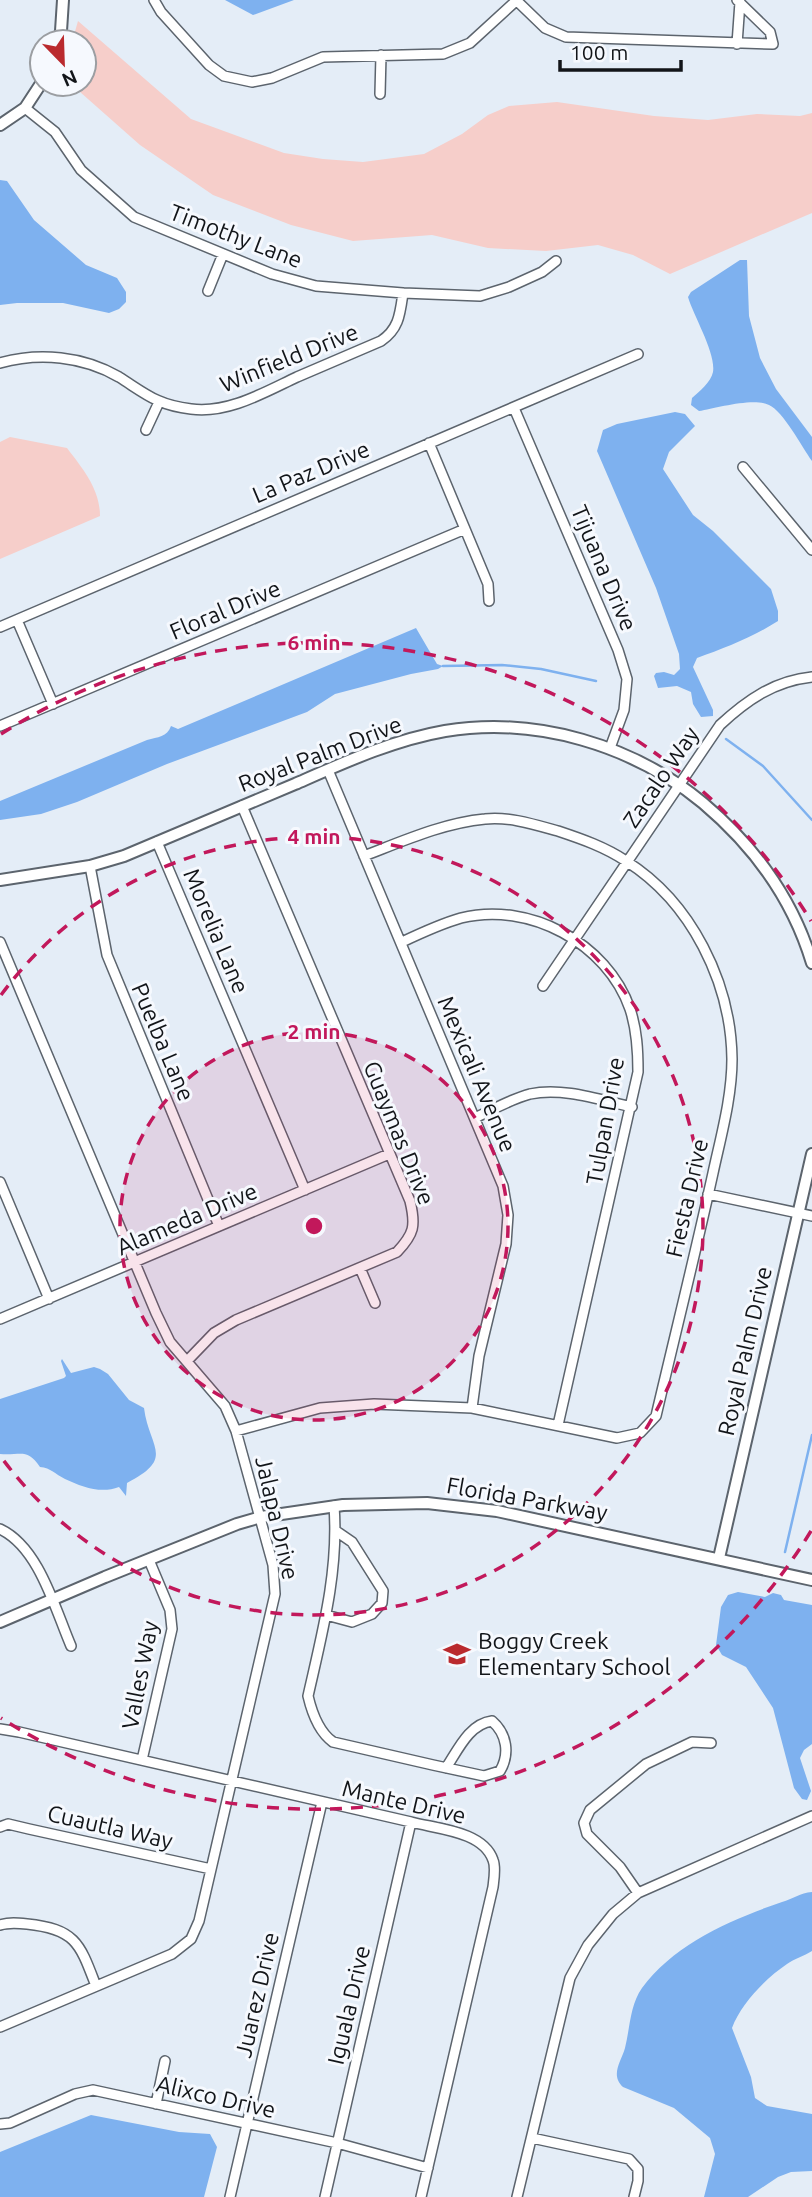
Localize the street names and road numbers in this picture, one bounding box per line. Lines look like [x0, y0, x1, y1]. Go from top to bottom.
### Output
street label: Timothy Lane [166, 199, 306, 272]
street label: Winfield Drive [216, 318, 361, 397]
street label: La Paz Drive [249, 436, 373, 507]
street label: Tijuana Drive [567, 501, 642, 634]
street label: Floral Drive [166, 575, 284, 644]
street label: Royal Palm Drive [235, 711, 405, 796]
street label: Zacalo Way [618, 722, 703, 832]
street label: Morelia Lane [179, 865, 254, 997]
street label: Puelba Lane [127, 979, 199, 1104]
street label: Mexicali Avenue [433, 992, 522, 1155]
street label: Tulpan Drive [581, 1055, 628, 1187]
street label: Guaymas Drive [359, 1057, 440, 1208]
street label: Fiesta Drive [661, 1136, 712, 1260]
street label: Alameda Drive [113, 1178, 261, 1259]
street label: Royal Palm Drive [713, 1264, 776, 1438]
street label: Jalapa Drive [251, 1454, 304, 1582]
street label: Florida Parkway [445, 1472, 609, 1525]
street label: Valles Way [117, 1619, 162, 1731]
street label: Mante Drive [340, 1775, 468, 1828]
street label: Cuautla Way [45, 1800, 175, 1853]
street label: Juarez Drive [230, 1930, 283, 2060]
street label: Iguala Drive [323, 1943, 374, 2067]
street label: Alixco Drive [154, 2071, 278, 2122]

